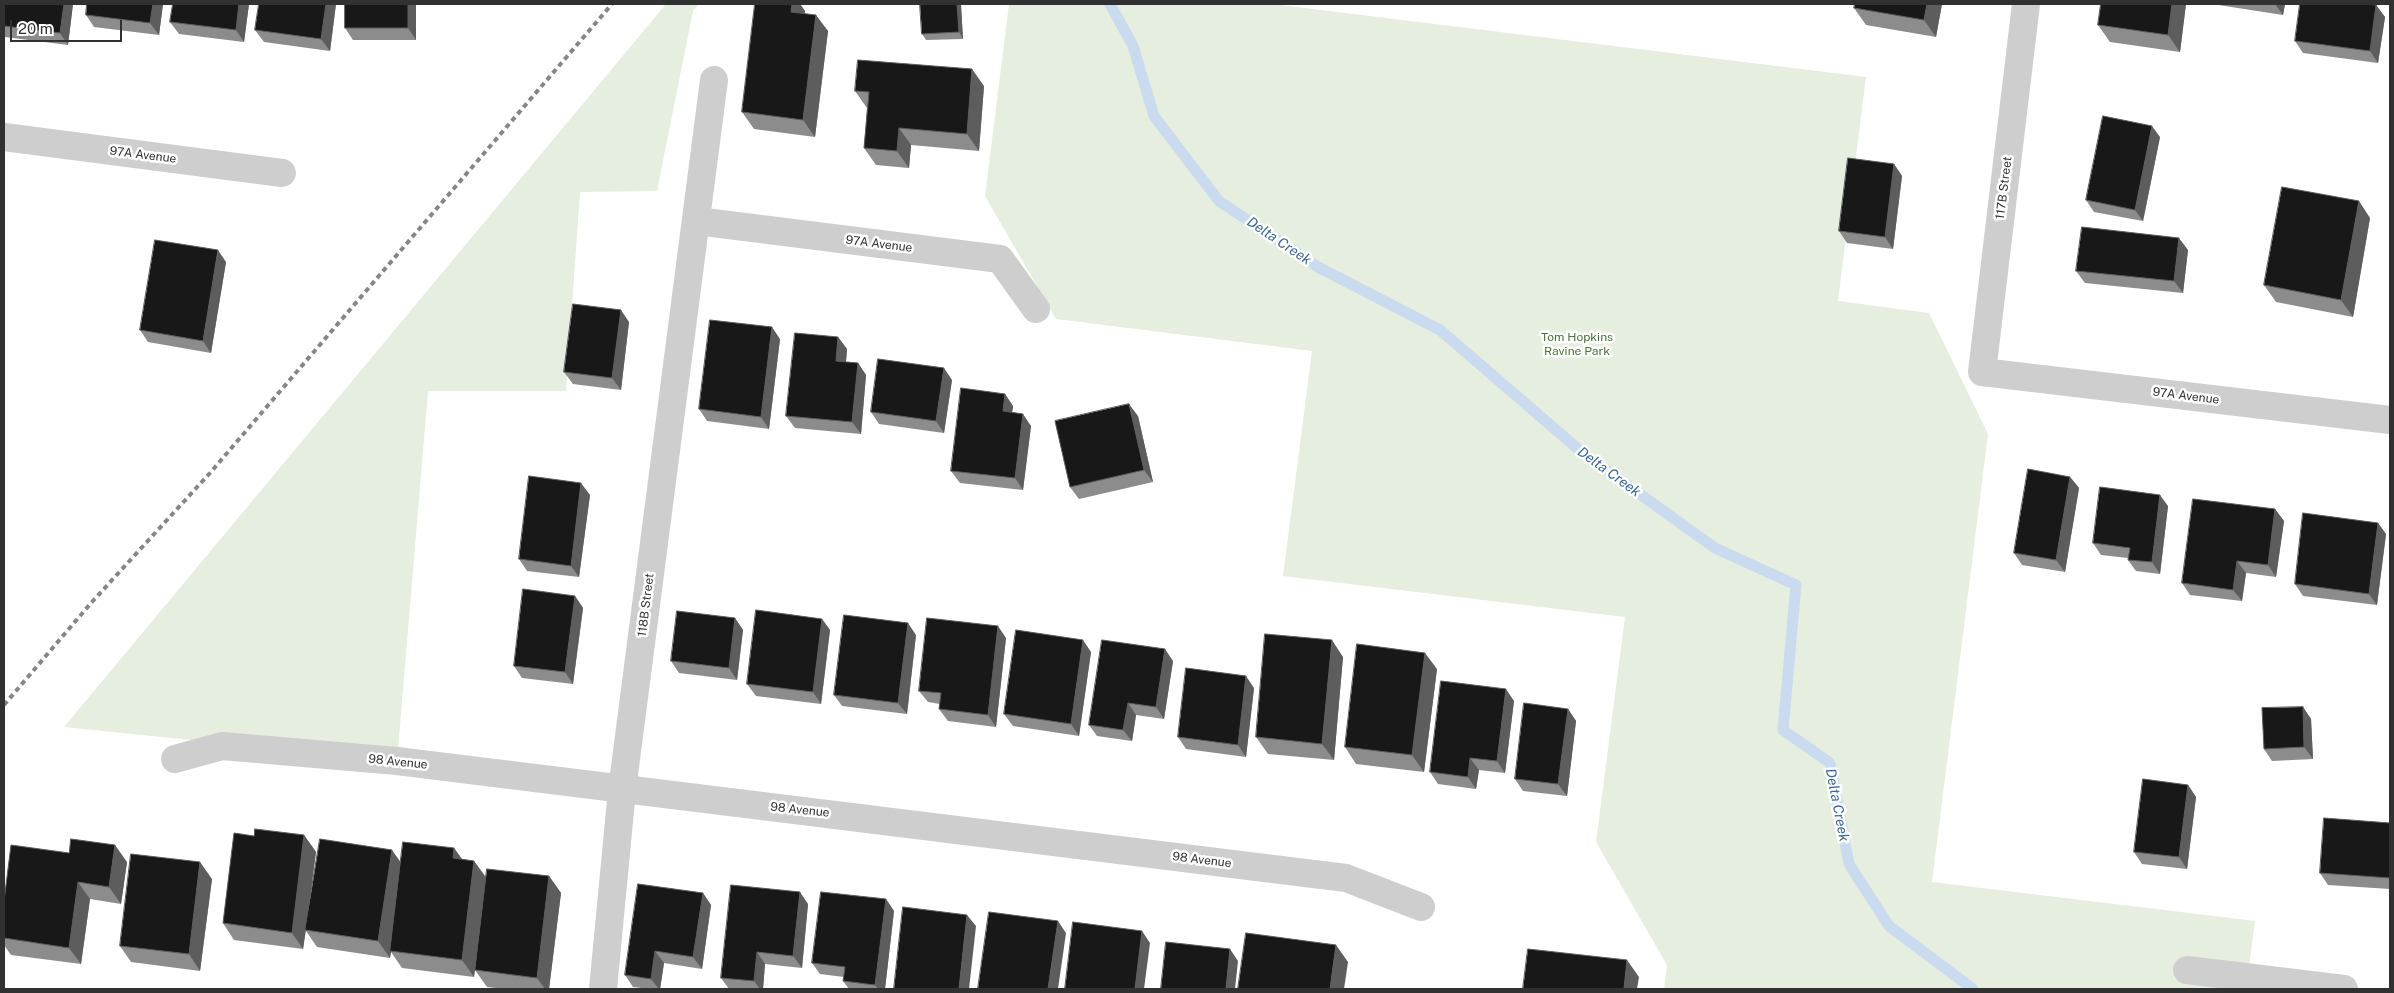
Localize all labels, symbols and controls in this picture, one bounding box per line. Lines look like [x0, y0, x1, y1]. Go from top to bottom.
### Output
scale bar [12, 10, 125, 42]
text: 20 m [18, 20, 53, 37]
street label: 97A Avenue [109, 144, 177, 166]
street label: 117B Street [1993, 156, 2015, 220]
water label: Delta Creek [1244, 213, 1314, 269]
street label: 97A Avenue [845, 233, 913, 255]
park label: Tom Hopkins Ravine Park [1541, 330, 1613, 358]
street label: 97A Avenue [2152, 385, 2220, 407]
water label: Delta Creek [1574, 443, 1644, 501]
street label: 118B Street [635, 573, 657, 637]
street label: 98 Avenue [368, 752, 428, 772]
water label: Delta Creek [1822, 767, 1852, 843]
street label: 98 Avenue [770, 800, 830, 820]
street label: 98 Avenue [1172, 849, 1232, 871]

